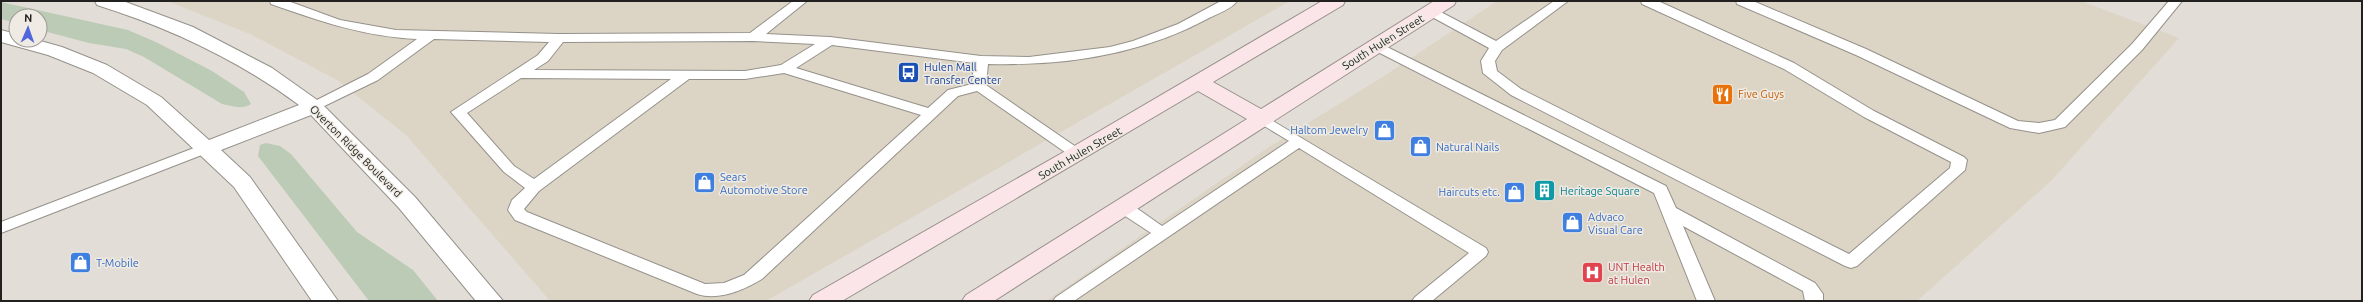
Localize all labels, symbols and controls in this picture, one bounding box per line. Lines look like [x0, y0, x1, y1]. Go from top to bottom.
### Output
north arrow [8, 8, 48, 48]
text: N [24, 12, 33, 24]
street label: South Hulen Street [1340, 12, 1427, 72]
bus stop icon: Hulen Mall Transfer Center [896, 60, 922, 86]
place label: Hulen Mall Transfer Center [924, 61, 1002, 86]
restaurant icon: Five Guys [1710, 81, 1736, 107]
place label: Five Guys [1738, 88, 1784, 100]
street label: Overton Ridge Boulevard [308, 103, 404, 199]
shop icon: Haltom Jewelry [1371, 117, 1397, 143]
street label: South Hulen Street [1036, 124, 1124, 182]
place label: Haltom Jewelry [1290, 124, 1369, 136]
shop icon: Natural Nails [1408, 134, 1434, 160]
place label: Natural Nails [1436, 141, 1499, 153]
shop icon: Sears Automotive Store [691, 170, 717, 196]
place label: Sears Automotive Store [720, 171, 808, 196]
building icon: Heritage Square [1531, 178, 1557, 204]
shop icon: Haircuts etc. [1502, 179, 1528, 205]
place label: Heritage Square [1560, 185, 1640, 197]
place label: Haircuts etc. [1439, 186, 1500, 198]
shop icon: Advaco Visual Care [1560, 210, 1586, 236]
place label: Advaco Visual Care [1588, 211, 1643, 236]
shop icon: T-Mobile [67, 250, 93, 276]
place label: T-Mobile [96, 257, 139, 269]
hospital icon: UNT Health at Hulen [1579, 260, 1605, 286]
place label: UNT Health at Hulen [1608, 261, 1665, 286]

